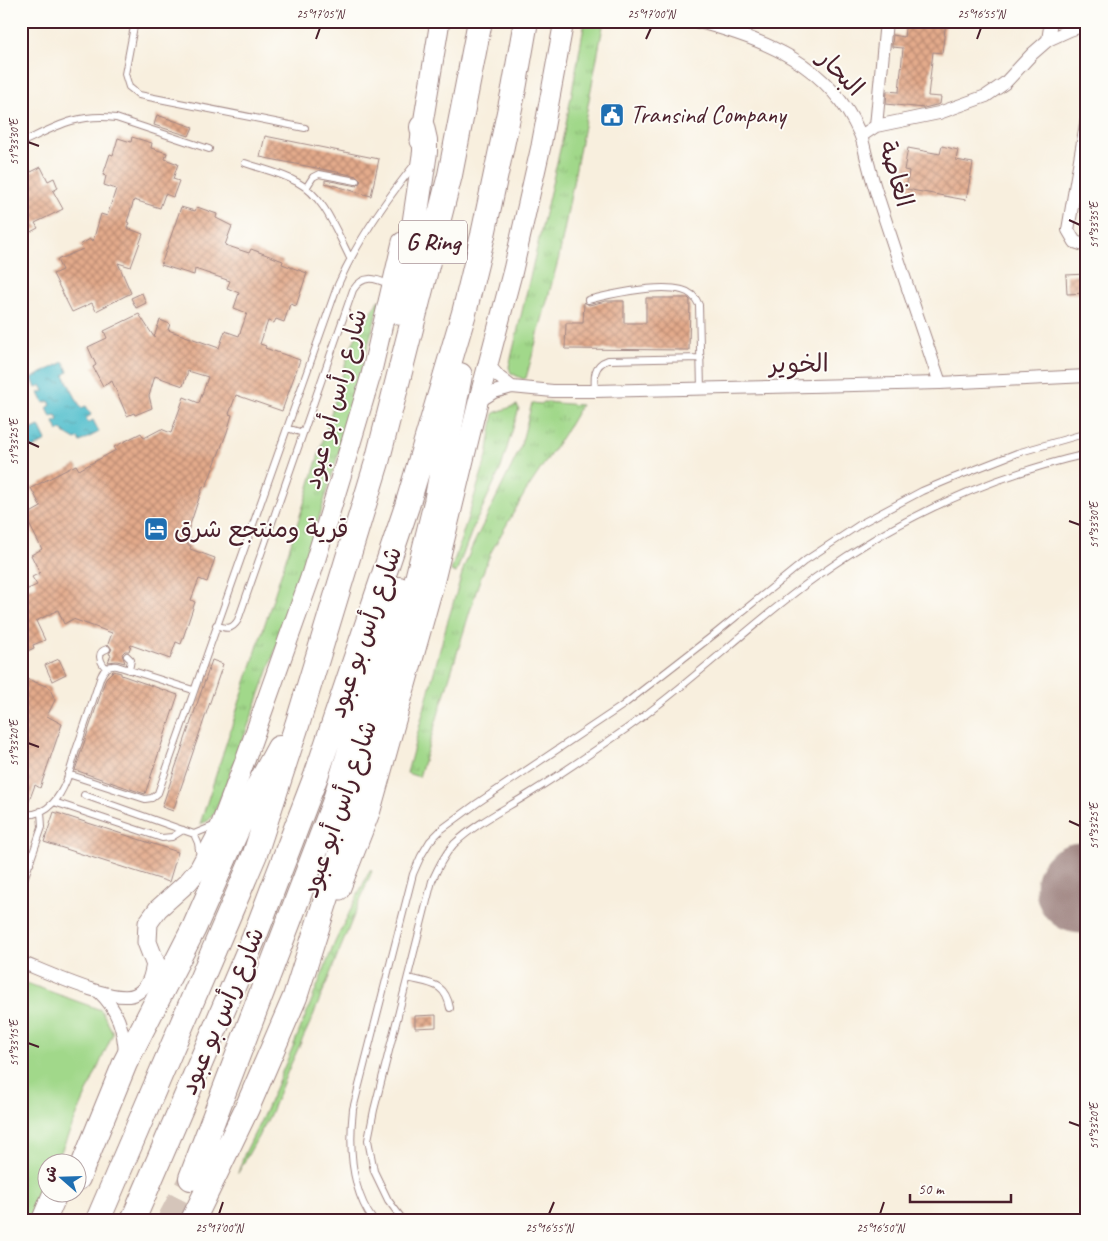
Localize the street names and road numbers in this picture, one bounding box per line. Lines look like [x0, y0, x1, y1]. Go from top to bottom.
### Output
street label: البحار [810, 41, 871, 103]
street label: الغاصة [871, 137, 921, 211]
road number: G Ring [399, 220, 467, 264]
street label: شارع رأس أبو عبود [296, 305, 375, 493]
street label: الخوير [767, 347, 829, 381]
street label: شارع رأس بو عبود [321, 542, 410, 722]
street label: شارع رأس أبو عبود [294, 716, 385, 902]
street label: شارع رأس بو عبود [172, 922, 273, 1100]

